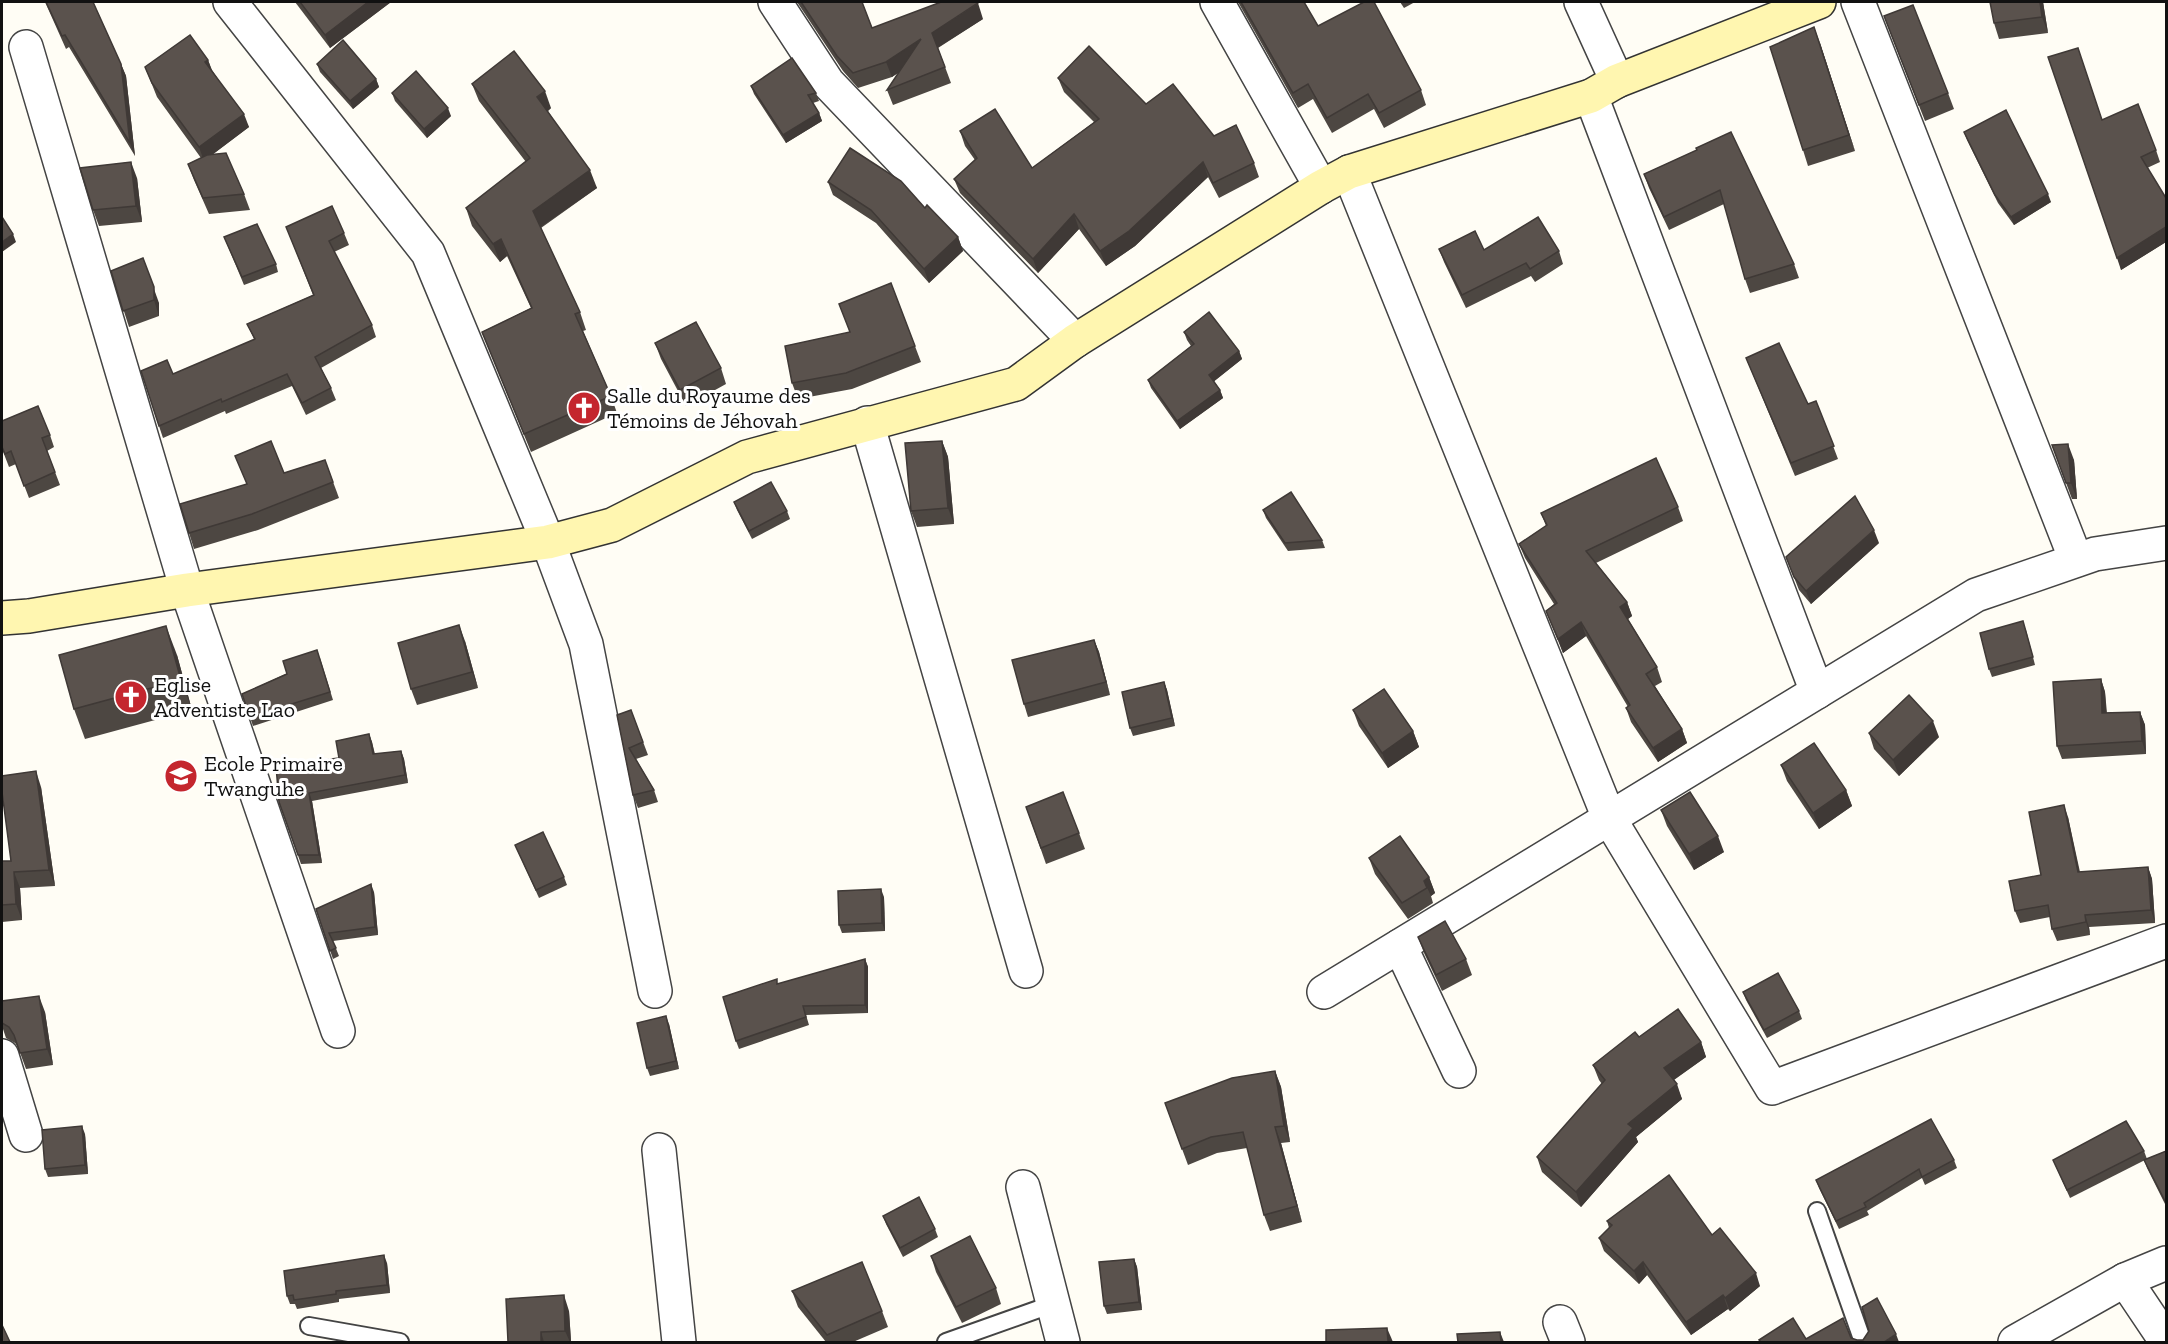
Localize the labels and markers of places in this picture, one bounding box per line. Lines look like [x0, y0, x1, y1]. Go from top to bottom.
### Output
place label: Salle du Royaume des Témoins de Jéhovah [607, 382, 811, 434]
church icon: Salle du Royaume des Témoins de Jéhovah [566, 390, 602, 426]
place label: Eglise Adventiste Lao [154, 671, 295, 723]
church icon: Eglise Adventiste Lao [113, 679, 149, 715]
place label: Ecole Primaire Twanguhe [204, 750, 343, 802]
school or university icon: Ecole Primaire Twanguhe [163, 758, 199, 794]

